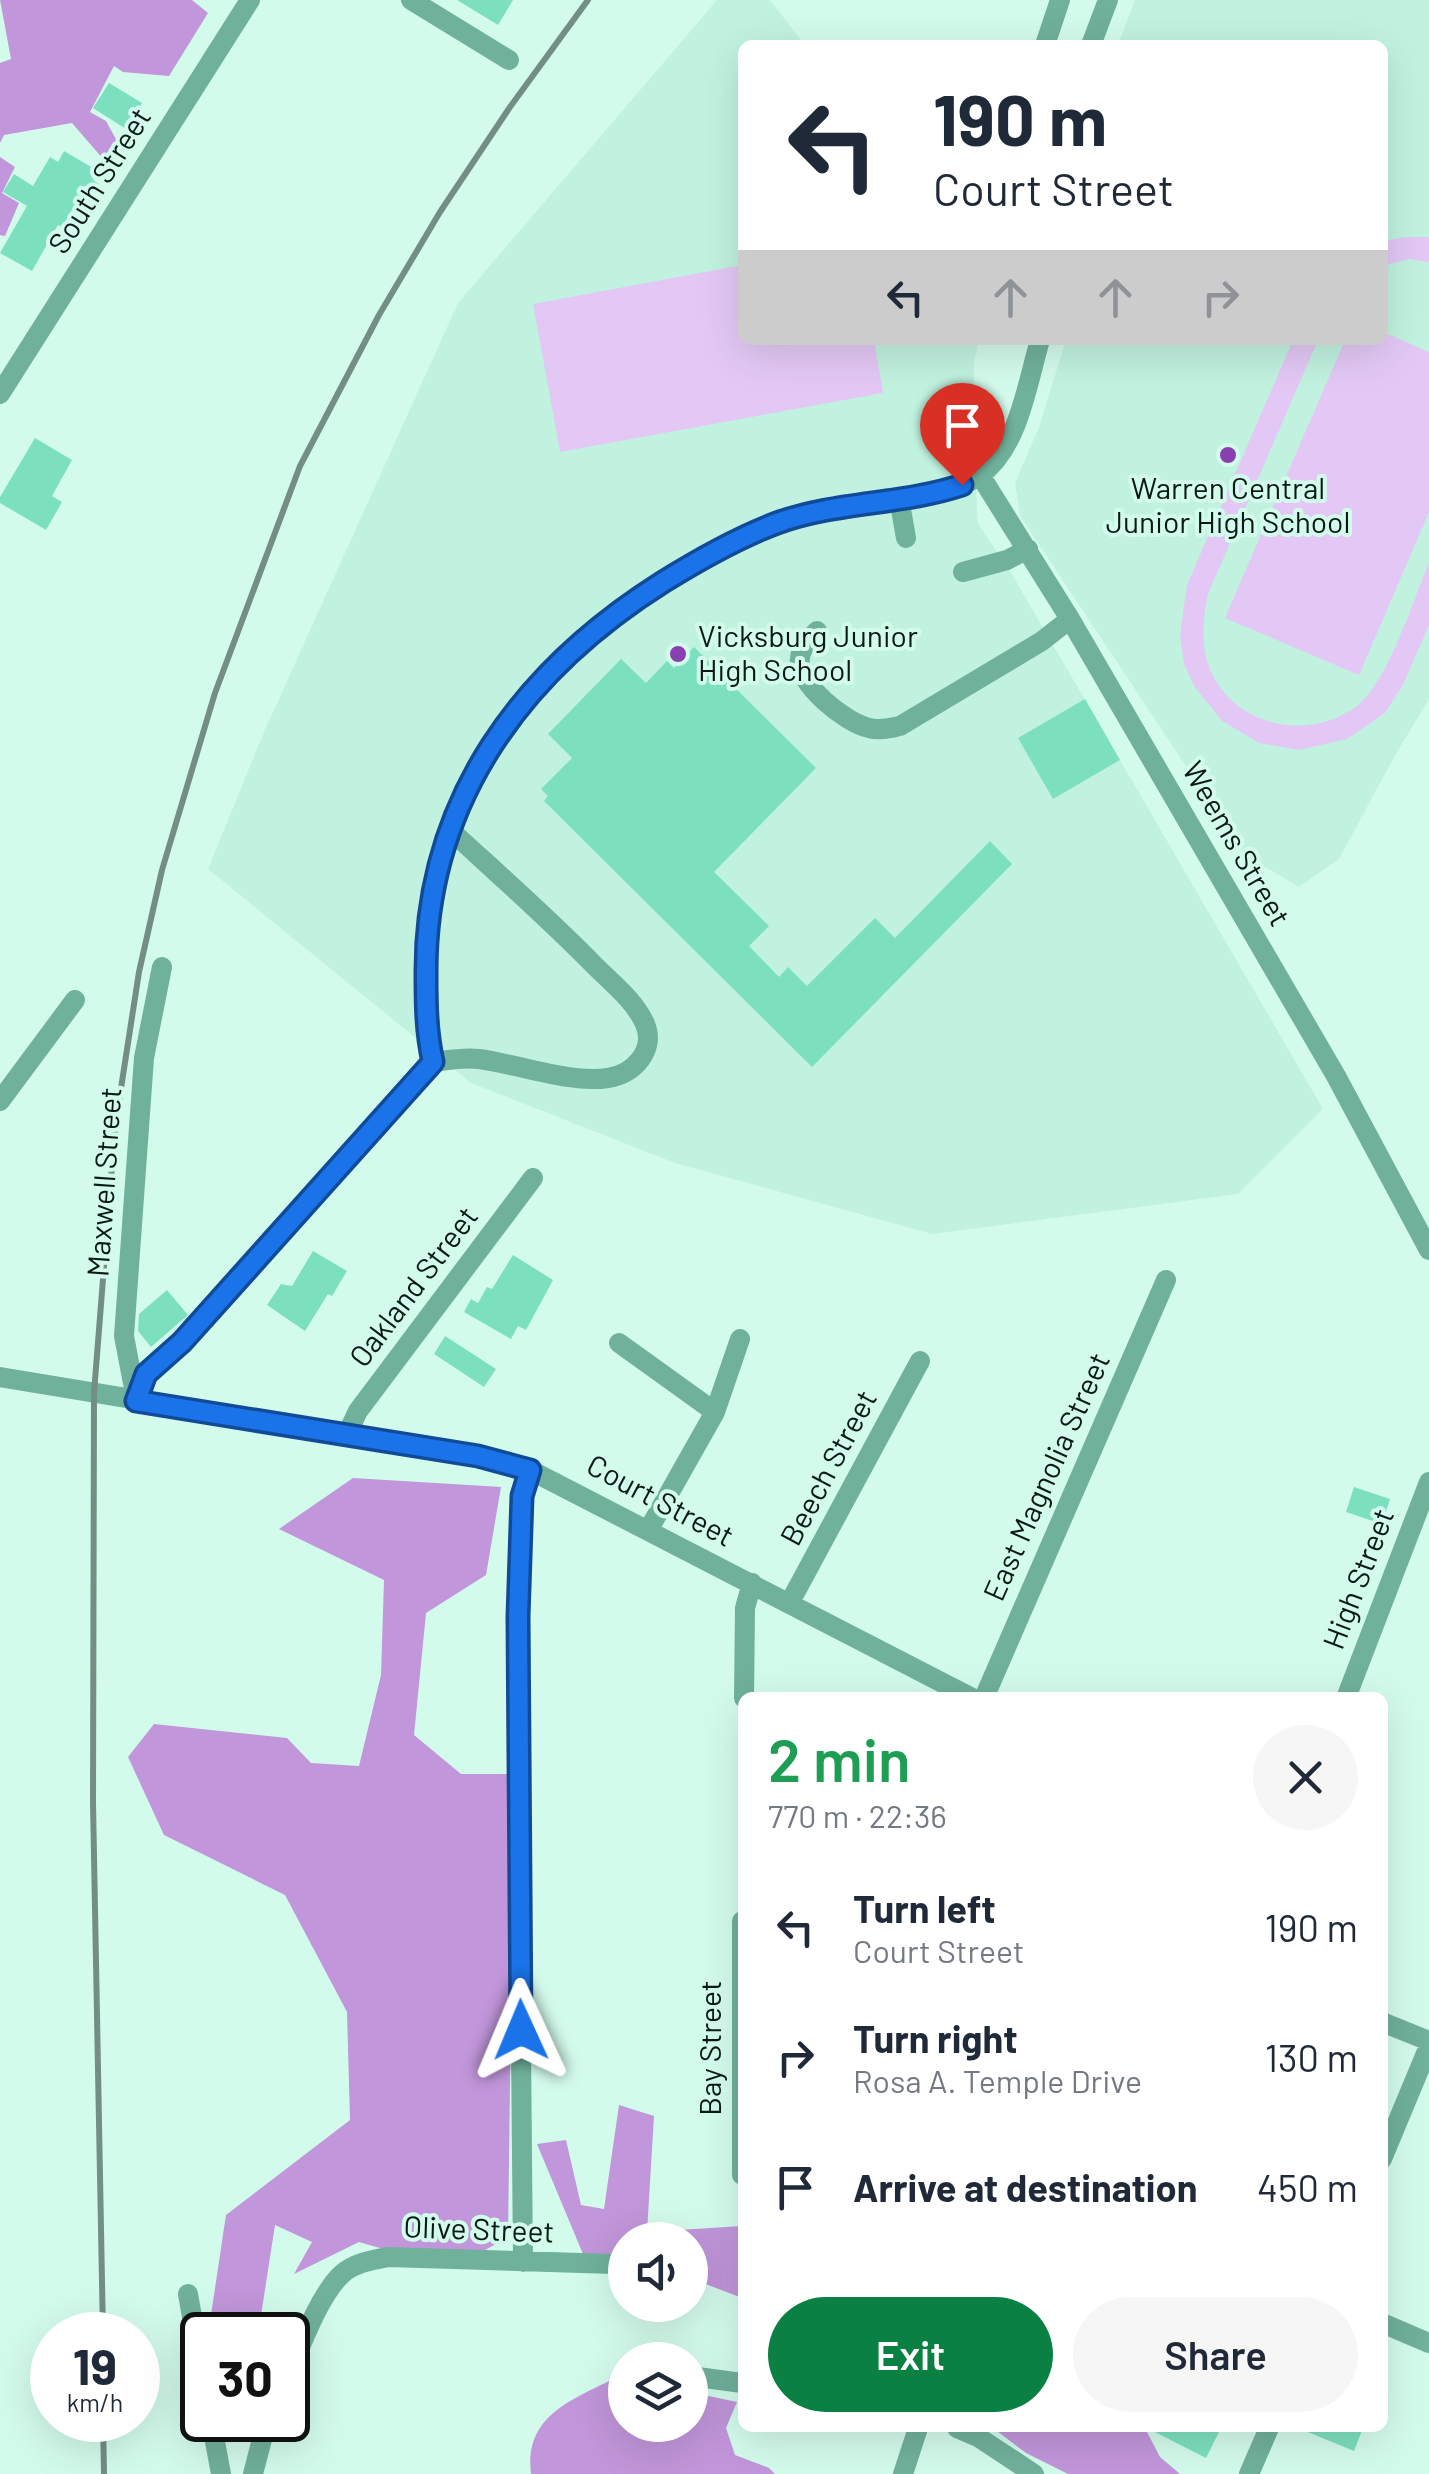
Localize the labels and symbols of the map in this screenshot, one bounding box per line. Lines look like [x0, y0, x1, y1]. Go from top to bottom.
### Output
street label: South Street [39, 100, 157, 259]
pin [920, 383, 1005, 486]
marker: Warren Central Junior High School [1217, 444, 1239, 466]
place label: Warren Central Junior High School [1106, 469, 1350, 539]
place label: Vicksburg Junior High School [698, 617, 918, 687]
marker: Vicksburg Junior High School [667, 643, 689, 665]
street label: Weems Street [1176, 754, 1299, 932]
street label: Maxwell Street [78, 1086, 128, 1278]
street label: Oakland Street [340, 1199, 484, 1373]
street label: East Magnolia Street [974, 1347, 1116, 1606]
street label: Beech Street [771, 1383, 883, 1551]
street label: Court Street [582, 1446, 740, 1553]
street label: High Street [1314, 1503, 1400, 1654]
position arrow [469, 1978, 573, 2082]
street label: Bay Street [691, 1980, 727, 2116]
street label: Olive Street [403, 2207, 555, 2249]
speed limit sign: 30 [180, 2312, 310, 2442]

